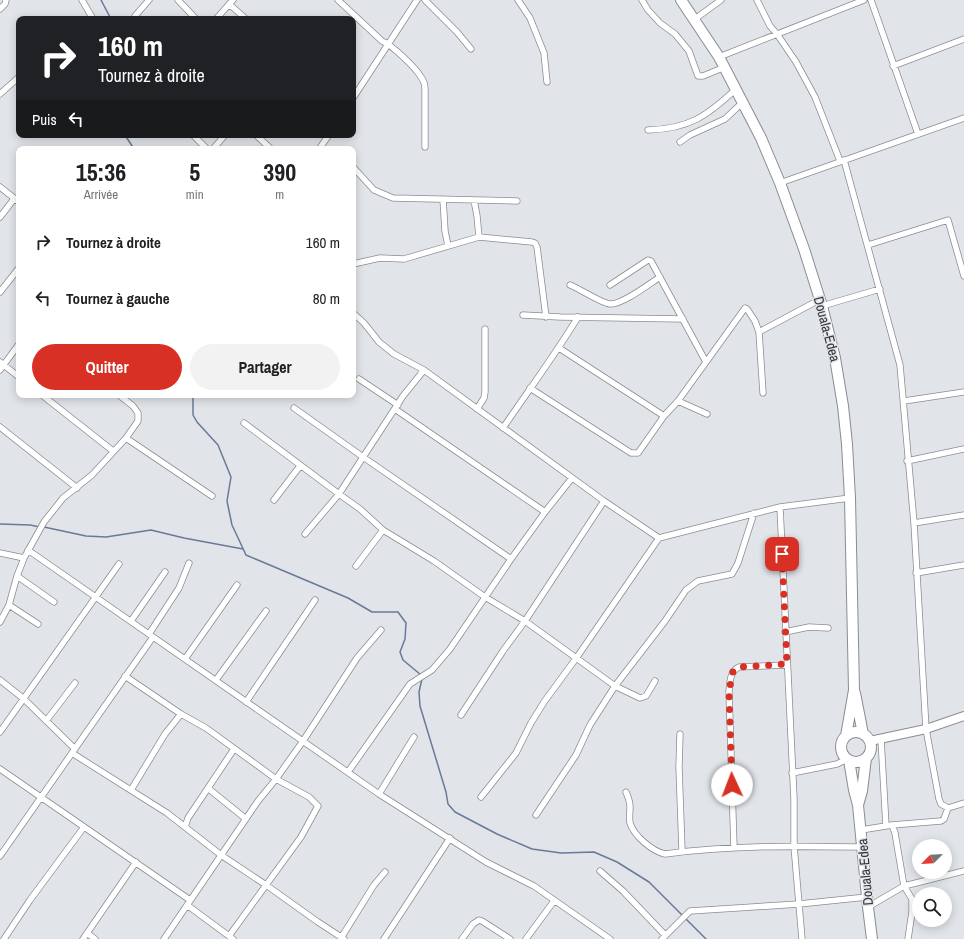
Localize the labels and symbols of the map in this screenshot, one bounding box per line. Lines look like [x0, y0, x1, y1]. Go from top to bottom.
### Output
street label: Douala-Edea [810, 294, 845, 364]
pin [765, 537, 799, 571]
position arrow [711, 764, 753, 806]
street label: Douala-Edea [853, 837, 877, 906]
north arrow [912, 839, 952, 879]

